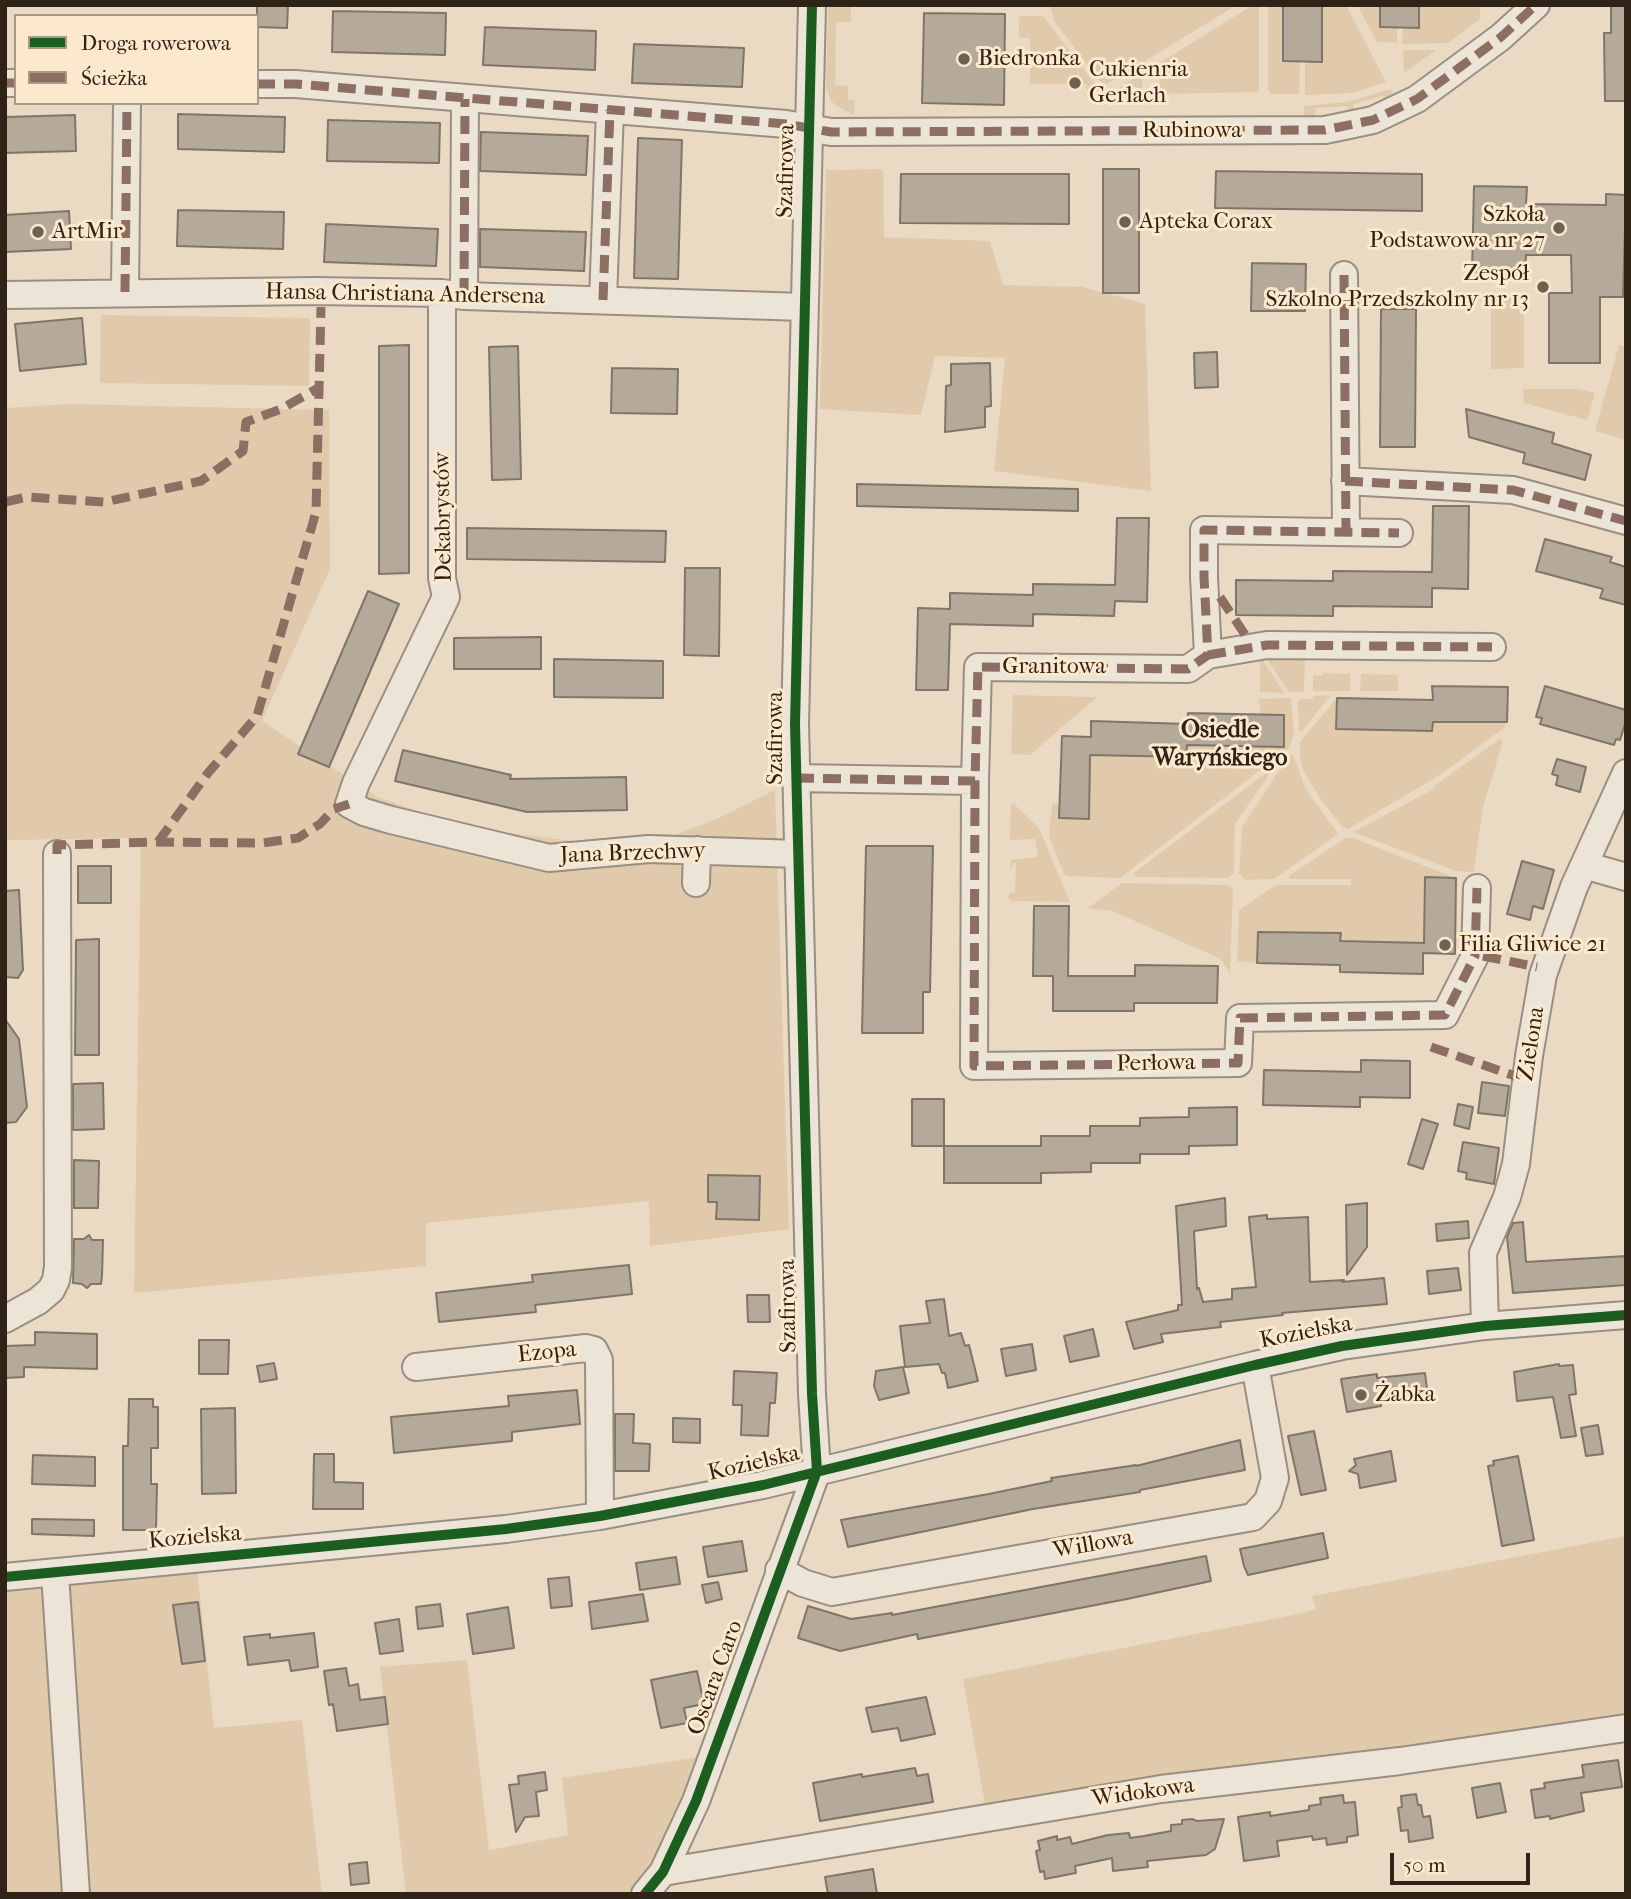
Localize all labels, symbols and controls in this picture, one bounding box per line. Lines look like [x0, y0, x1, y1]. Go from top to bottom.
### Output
legend [14, 14, 259, 105]
text: Droga rowerowa [81, 31, 231, 55]
place label: Biedronka [978, 45, 1080, 73]
marker: Biedronka [956, 51, 972, 67]
place label: Cukienria Gerlach [1089, 56, 1188, 110]
text: Ścieżka [81, 66, 147, 90]
marker: Cukienria Gerlach [1067, 75, 1083, 91]
street label: Rubinowa [1142, 117, 1242, 145]
street label: Szafirowa [772, 124, 802, 218]
place label: Szkoła Podstawowa nr 27 [1369, 201, 1545, 255]
place label: Apteka Corax [1139, 208, 1273, 236]
marker: Apteka Corax [1117, 214, 1133, 230]
place label: ArtMir [52, 218, 123, 246]
marker: Szkoła Podstawowa nr 27 [1551, 220, 1567, 236]
marker: ArtMir [30, 224, 46, 240]
place label: Zespół Szkolno-Przedszkolny nr 13 [1266, 260, 1529, 314]
street label: Hansa Christiana Andersena [265, 279, 545, 311]
marker: Zespół Szkolno-Przedszkolny nr 13 [1535, 279, 1551, 295]
street label: Dekabrystów [429, 452, 459, 582]
street label: Granitowa [1002, 653, 1106, 681]
street label: Szafirowa [762, 691, 790, 785]
district label: Osiedle Waryńskiego [1153, 717, 1287, 773]
street label: Jana Brzechwy [560, 838, 706, 870]
place label: Filia Gliwice 21 [1459, 931, 1606, 959]
marker: Filia Gliwice 21 [1437, 937, 1453, 953]
street label: Zielona [1512, 1005, 1552, 1083]
street label: Perłowa [1116, 1050, 1196, 1078]
street label: Szafirowa [774, 1259, 804, 1353]
street label: Kozielska [1258, 1311, 1354, 1355]
street label: Ezopa [516, 1336, 578, 1370]
place label: Żabka [1375, 1381, 1435, 1409]
marker: Żabka [1353, 1387, 1369, 1403]
street label: Kozielska [705, 1440, 803, 1488]
street label: Kozielska [147, 1520, 243, 1556]
street label: Willowa [1051, 1524, 1135, 1566]
street label: Oscara Caro [682, 1617, 750, 1739]
street label: Widokowa [1090, 1772, 1196, 1814]
scale bar [1393, 1840, 1533, 1884]
text: 50 m [1403, 1853, 1446, 1877]

